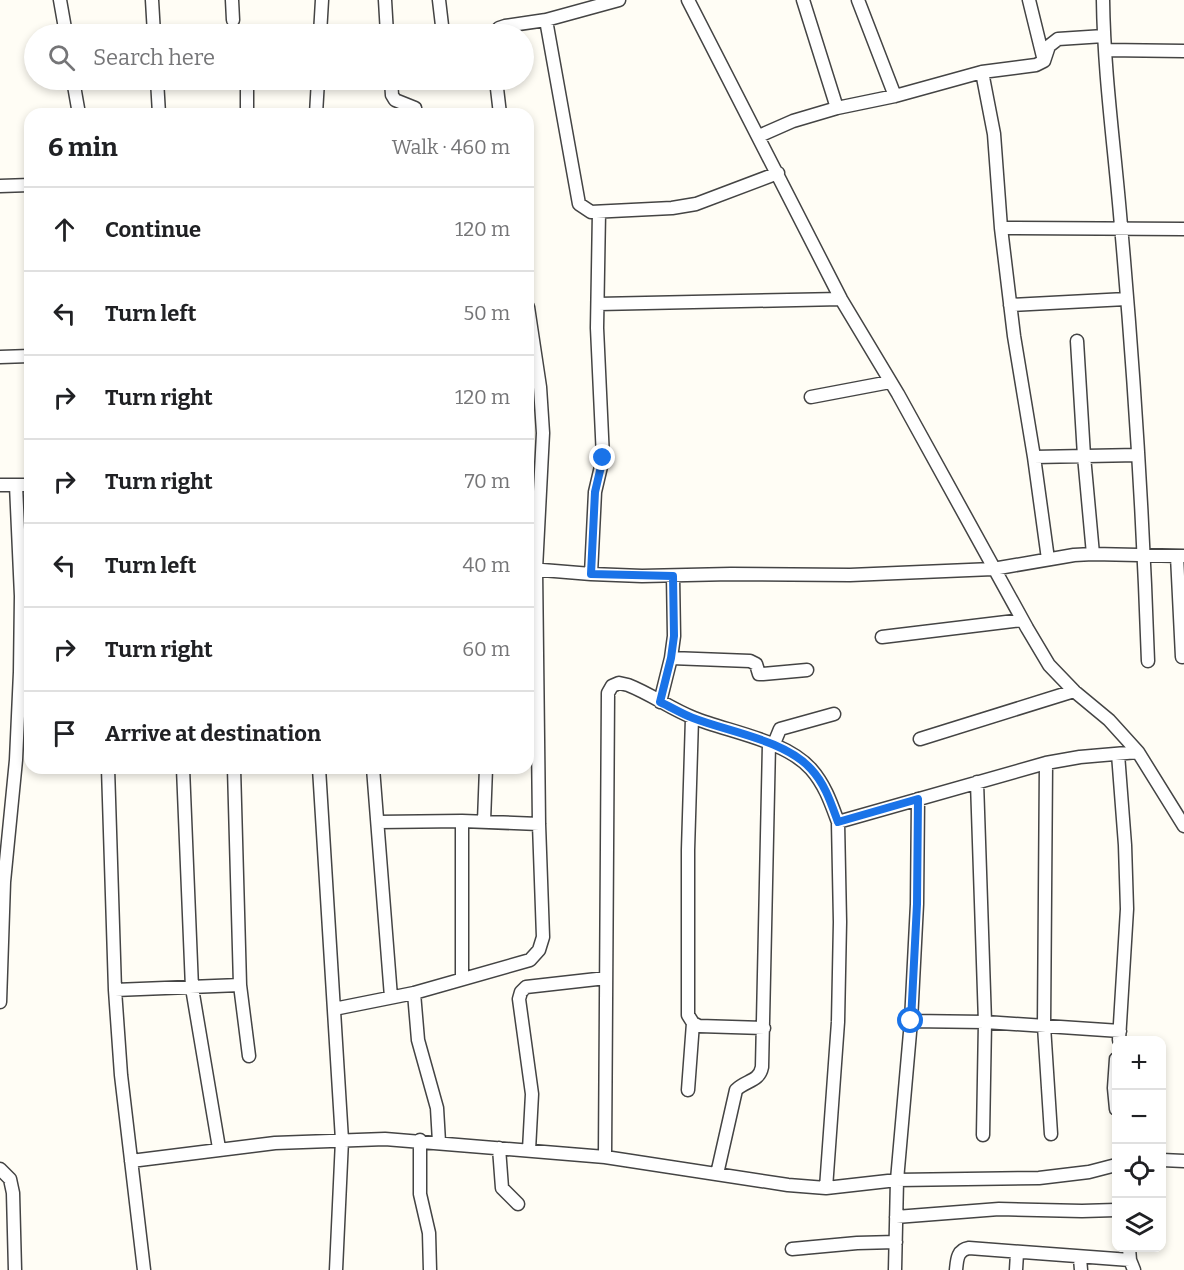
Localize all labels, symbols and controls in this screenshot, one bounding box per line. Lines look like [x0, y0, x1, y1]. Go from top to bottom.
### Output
search box [24, 24, 534, 90]
icon: search [45, 41, 78, 74]
text: Search here [93, 44, 215, 71]
text: 6 min [48, 132, 118, 163]
text: Walk · 460 m [392, 135, 510, 159]
icon: ahead [48, 213, 81, 246]
text: Continue [105, 216, 201, 243]
text: 120 m [455, 217, 510, 241]
icon: left [48, 297, 81, 330]
text: Turn left [105, 300, 197, 327]
text: 50 m [463, 301, 510, 325]
icon: right [48, 381, 81, 414]
text: Turn right [105, 384, 213, 411]
text: 120 m [455, 385, 510, 409]
route end [589, 444, 615, 470]
icon: right [48, 465, 81, 498]
text: Turn right [105, 468, 213, 495]
text: 70 m [464, 469, 510, 493]
icon: left [48, 549, 81, 582]
text: Turn left [105, 552, 197, 579]
text: 40 m [462, 553, 510, 577]
icon: right [48, 633, 81, 666]
text: Turn right [105, 636, 213, 663]
text: 60 m [462, 637, 510, 661]
icon: arrive [48, 717, 81, 750]
text: Arrive at destination [105, 720, 321, 747]
route start [897, 1007, 923, 1033]
map controls [1112, 1036, 1166, 1252]
button: + [1112, 1036, 1166, 1090]
button: − [1112, 1090, 1166, 1144]
button: locate [1112, 1144, 1166, 1198]
button: layers [1112, 1198, 1166, 1252]

